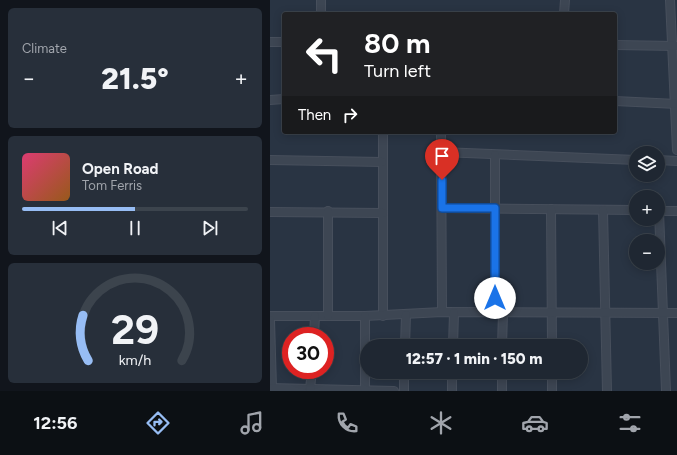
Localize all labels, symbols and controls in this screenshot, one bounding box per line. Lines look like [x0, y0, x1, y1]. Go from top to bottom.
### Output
text: 80 m [364, 26, 430, 60]
icon: left [298, 28, 350, 80]
text: Climate [22, 41, 67, 56]
text: 21.5° [101, 60, 169, 97]
text: Turn left [364, 60, 431, 82]
text: − [22, 65, 36, 92]
text: + [234, 65, 248, 92]
icon: right [339, 104, 361, 126]
text: Then [298, 106, 331, 124]
pin [425, 139, 459, 180]
icon: arrive [431, 145, 453, 167]
map controls [629, 146, 665, 270]
button: layers [629, 146, 665, 182]
text: Open Road [82, 160, 159, 178]
text: Tom Ferris [82, 178, 142, 193]
button: + [629, 190, 665, 226]
icon: previous [49, 217, 71, 239]
icon: pause [124, 217, 146, 239]
icon: next [199, 217, 221, 239]
button: − [629, 234, 665, 270]
position arrow [474, 277, 516, 319]
text: 29 [111, 304, 159, 354]
speed limit sign: 30 [282, 327, 334, 379]
text: 12:57 · 1 min · 150 m [406, 350, 542, 368]
text: km/h [119, 351, 151, 369]
icon: directions [144, 409, 172, 437]
icon: music [238, 409, 266, 437]
icon: phone [333, 409, 361, 437]
icon: climate [427, 409, 455, 437]
icon: car [521, 409, 549, 437]
icon: filters [616, 409, 644, 437]
text: 12:56 [33, 412, 78, 434]

